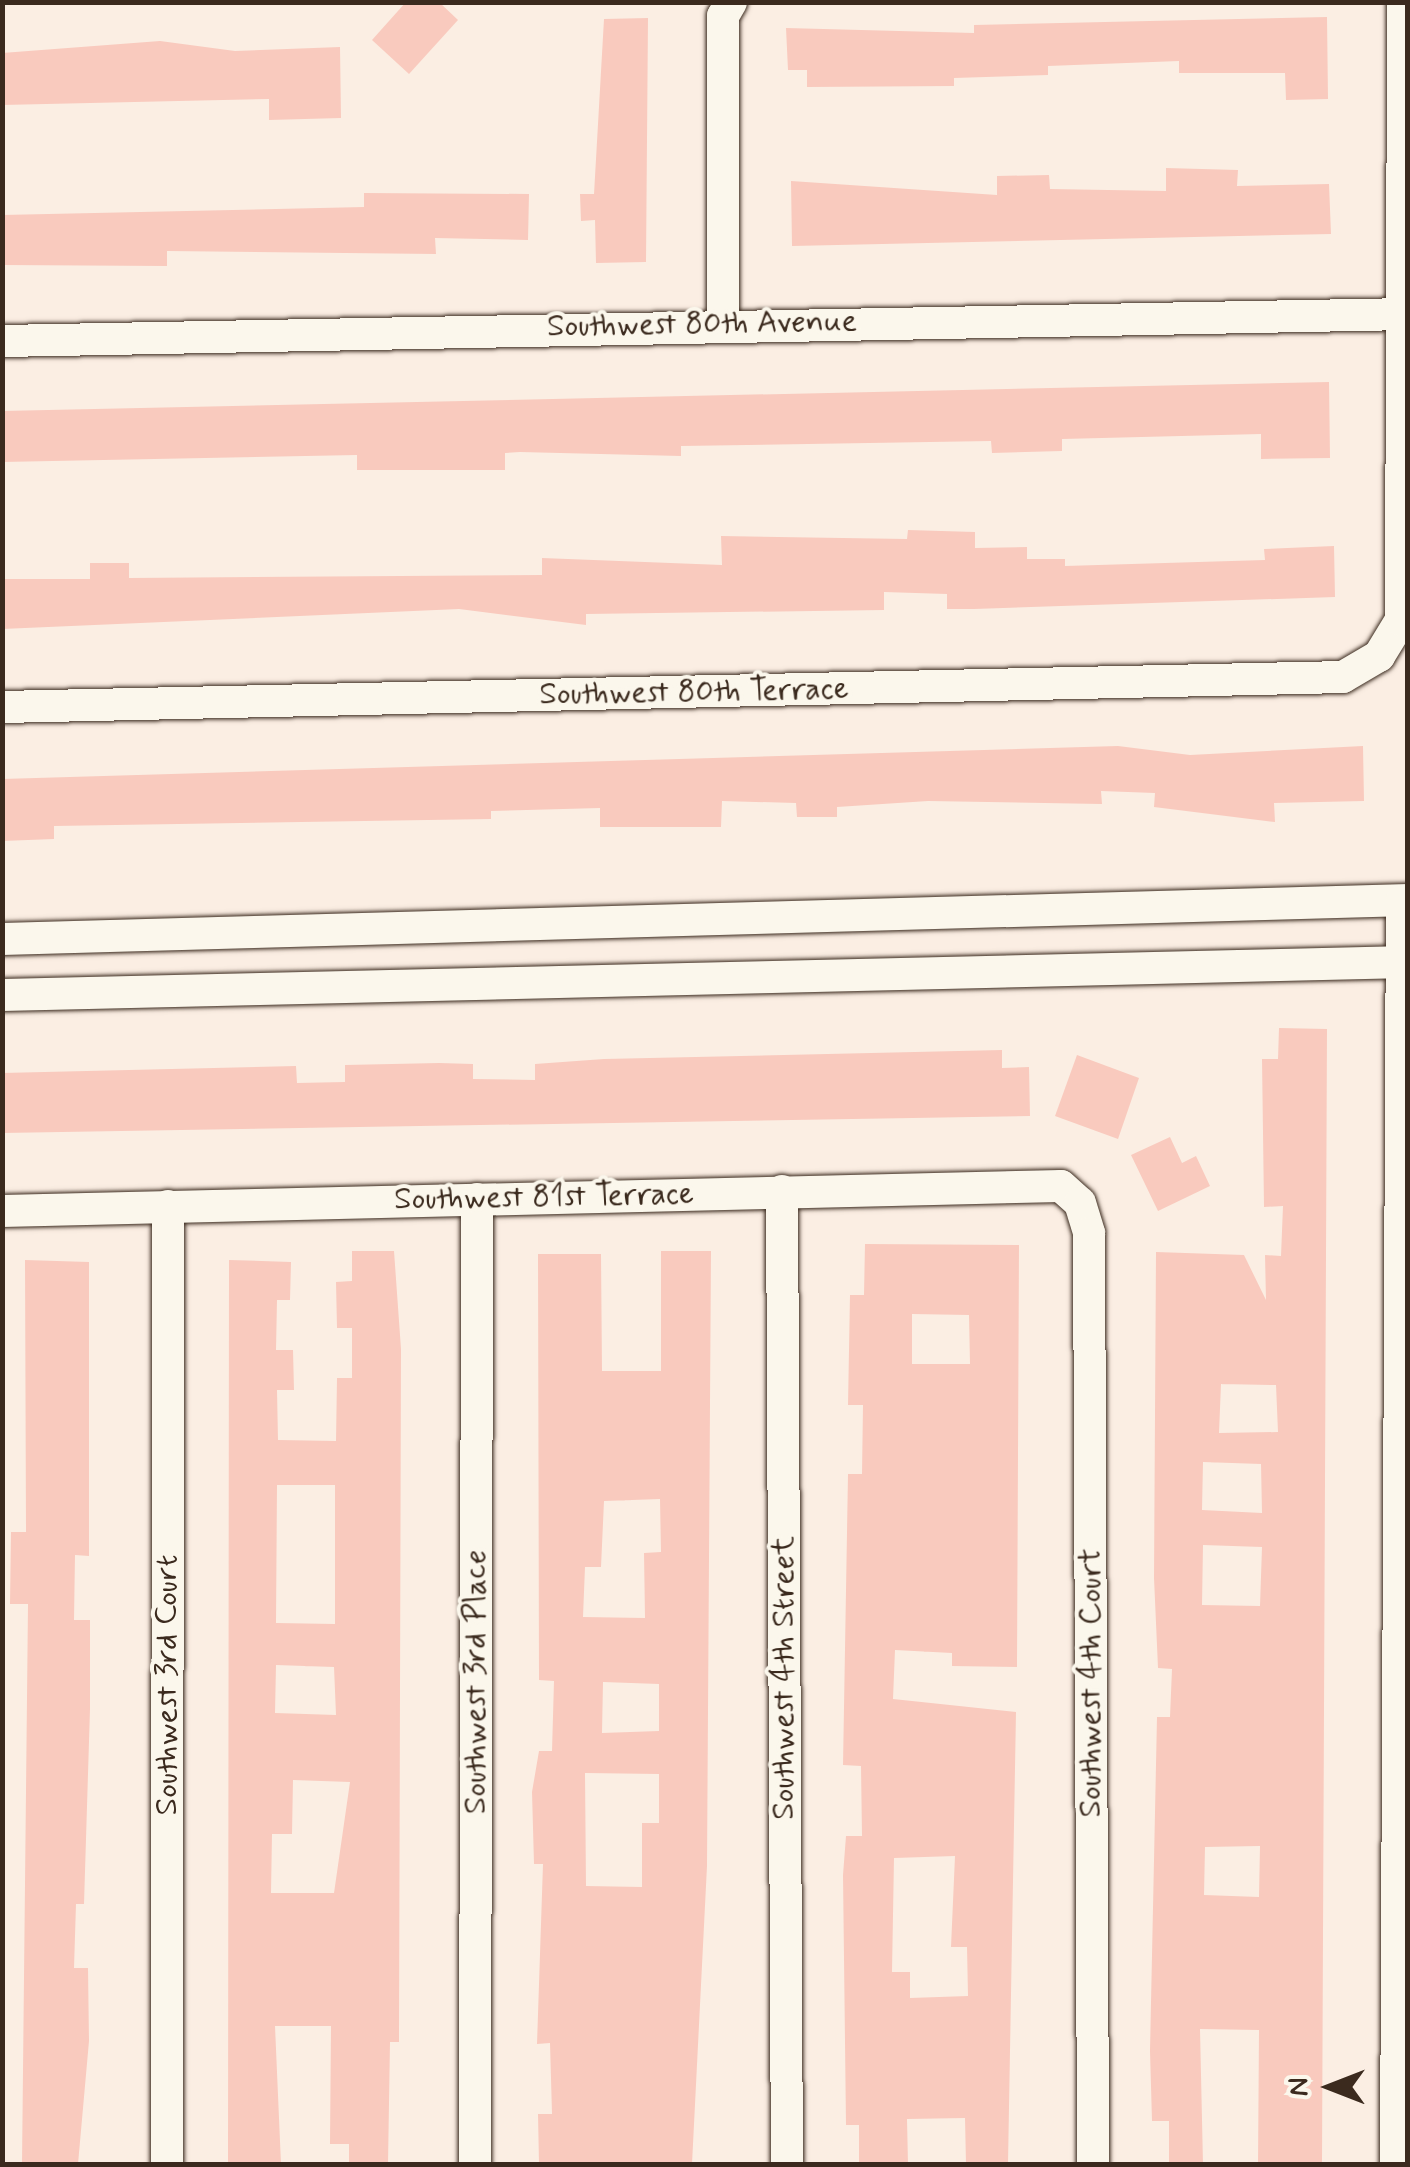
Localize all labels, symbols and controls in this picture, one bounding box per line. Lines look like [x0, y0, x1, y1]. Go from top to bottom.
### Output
street label: Southwest 80th Avenue [547, 302, 857, 346]
street label: Southwest 80th Terrace [539, 670, 849, 714]
street label: Southwest 81st Terrace [394, 1175, 694, 1219]
street label: Southwest 4th Street [765, 1536, 803, 1820]
street label: Southwest 4th Court [1072, 1548, 1110, 1818]
street label: Southwest 3rd Court [148, 1551, 186, 1819]
street label: Southwest 3rd Place [457, 1552, 495, 1812]
north arrow [1280, 2037, 1380, 2137]
text: N [1281, 2078, 1318, 2096]

